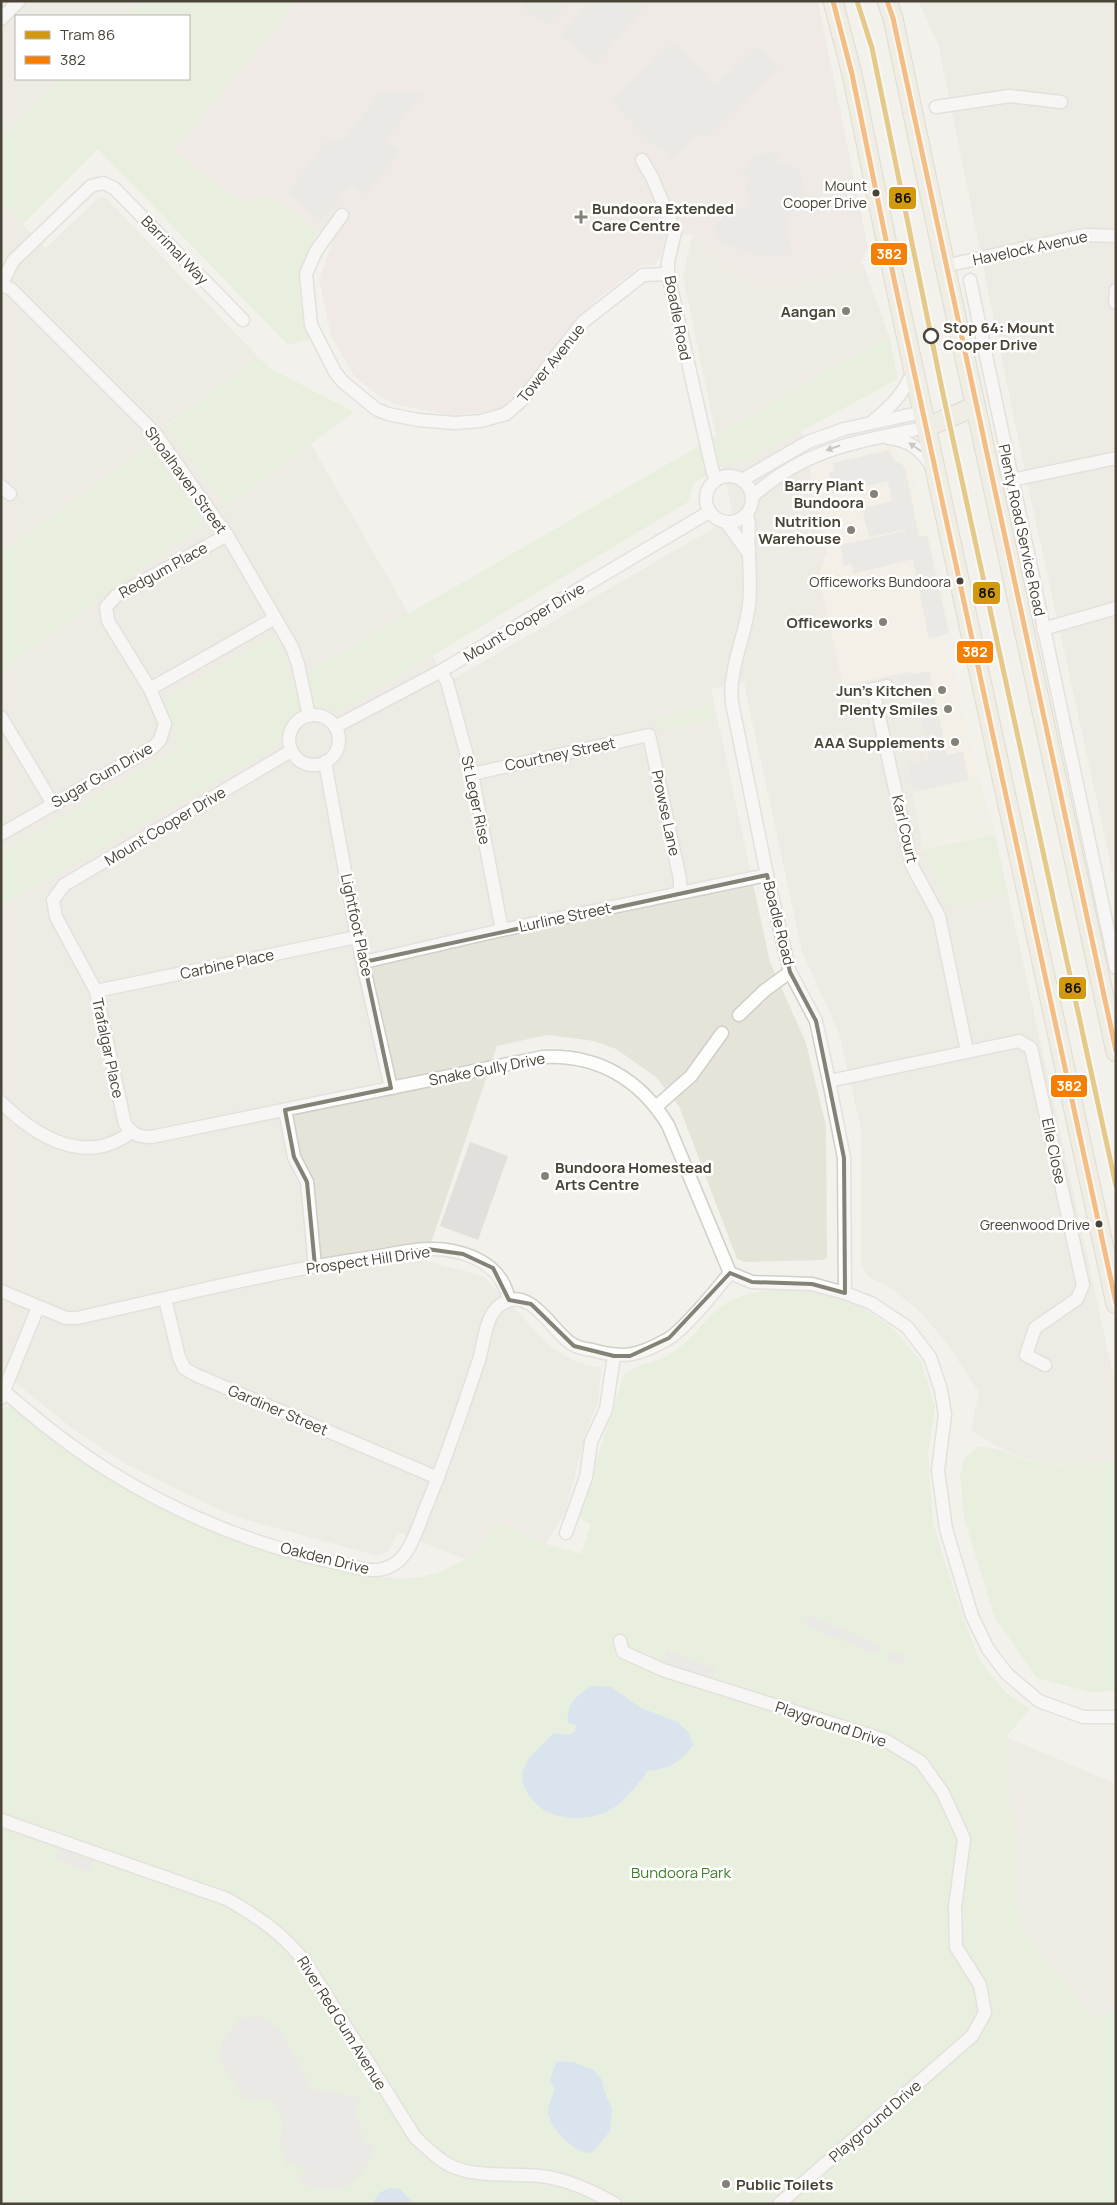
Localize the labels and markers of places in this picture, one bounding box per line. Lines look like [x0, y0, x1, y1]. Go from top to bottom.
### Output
place label: Mount Cooper Drive [783, 176, 867, 212]
marker: Mount Cooper Drive [871, 188, 881, 198]
place label: Bundoora Extended Care Centre [592, 198, 734, 236]
marker: Bundoora Extended Care Centre [574, 210, 588, 224]
place label: Aangan [781, 301, 836, 322]
marker: Aangan [840, 305, 852, 317]
place label: Stop 64: Mount Cooper Drive [943, 317, 1054, 355]
marker: Stop 64: Mount Cooper Drive [923, 328, 939, 344]
place label: Barry Plant Bundoora [784, 475, 864, 513]
marker: Barry Plant Bundoora [868, 488, 880, 500]
place label: Nutrition Warehouse [758, 511, 841, 549]
marker: Nutrition Warehouse [845, 524, 857, 536]
place label: Officeworks Bundoora [809, 572, 951, 591]
marker: Officeworks Bundoora [955, 576, 965, 586]
place label: Officeworks [786, 612, 873, 633]
marker: Officeworks [877, 616, 889, 628]
place label: Jun's Kitchen [836, 680, 932, 701]
marker: Jun's Kitchen [936, 684, 948, 696]
place label: Plenty Smiles [839, 699, 938, 720]
marker: Plenty Smiles [942, 703, 954, 715]
place label: AAA Supplements [814, 732, 945, 753]
marker: AAA Supplements [949, 736, 961, 748]
place label: Bundoora Homestead Arts Centre [555, 1157, 712, 1195]
marker: Bundoora Homestead Arts Centre [539, 1170, 551, 1182]
place label: Greenwood Drive [980, 1215, 1090, 1234]
marker: Greenwood Drive [1094, 1219, 1104, 1229]
place label: Public Toilets [736, 2174, 833, 2195]
marker: Public Toilets [720, 2178, 732, 2190]

